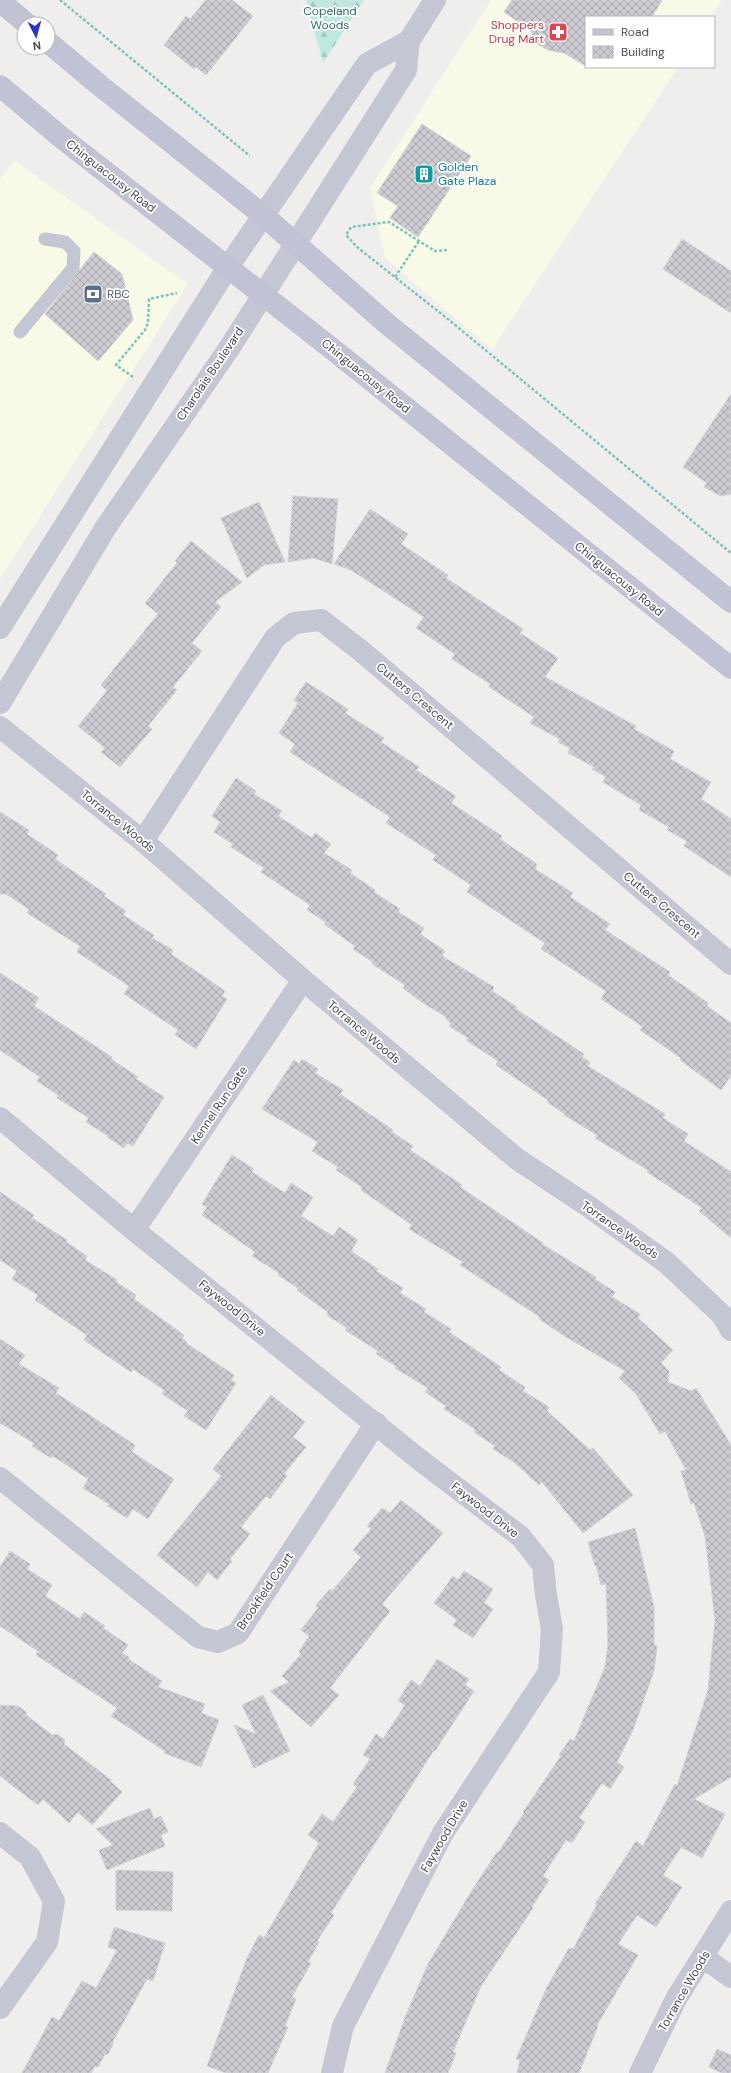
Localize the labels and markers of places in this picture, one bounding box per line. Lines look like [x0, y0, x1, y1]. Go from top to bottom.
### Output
place label: Shoppers Drug Mart [489, 17, 544, 47]
pharmacy icon: Shoppers Drug Mart [547, 21, 569, 43]
place label: Golden Gate Plaza [438, 159, 496, 189]
building icon: Golden Gate Plaza [413, 163, 435, 185]
bank icon: RBC [82, 283, 104, 305]
place label: RBC [107, 286, 130, 302]

